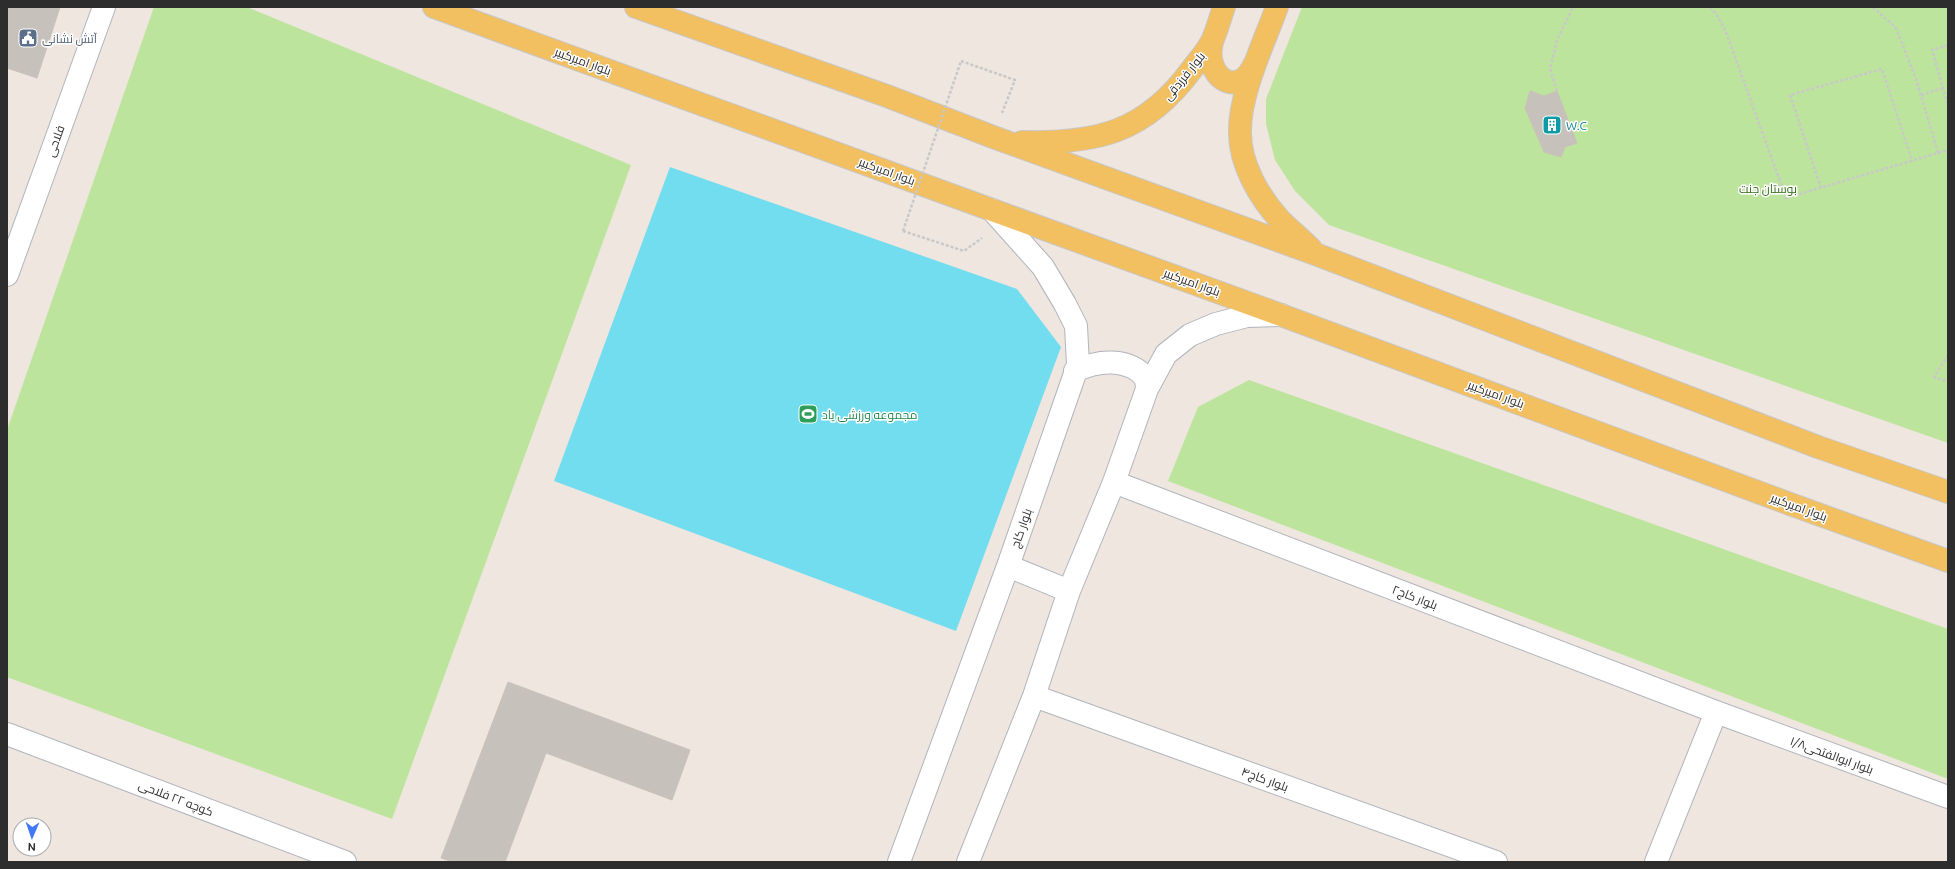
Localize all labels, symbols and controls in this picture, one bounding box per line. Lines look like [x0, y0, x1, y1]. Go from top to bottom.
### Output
public building icon: آتش نشانی [17, 27, 39, 49]
place label: آتش نشانی [42, 32, 98, 46]
street label: بلوار امیرکبیر [552, 44, 613, 78]
street label: بلوار فرزدقی [1161, 49, 1208, 103]
building icon: W.C [1541, 114, 1563, 136]
place label: W.C [1566, 119, 1587, 132]
street label: فلاحی [43, 123, 68, 159]
street label: بلوار امیرکبیر [856, 154, 917, 188]
park label: بوستان جنت [1739, 182, 1797, 196]
street label: بلوار امیرکبیر [1161, 265, 1222, 299]
street label: بلوار امیرکبیر [1465, 377, 1526, 411]
sports icon: مجموعه ورزشی یاد [797, 403, 819, 425]
place label: مجموعه ورزشی یاد [822, 408, 917, 422]
street label: بلوار امیرکبیر [1768, 490, 1829, 524]
street label: بلوار کاج [1008, 507, 1036, 550]
street label: بلوار کاج۲ [1390, 582, 1439, 613]
street label: بلوار ابوالفتحی۱/۸ [1788, 734, 1875, 777]
street label: بلوار کاج۴ [1239, 765, 1290, 795]
street label: کوچه ۲۲ فلاحی [136, 778, 215, 821]
north arrow [12, 817, 52, 857]
text: N [27, 841, 36, 853]

